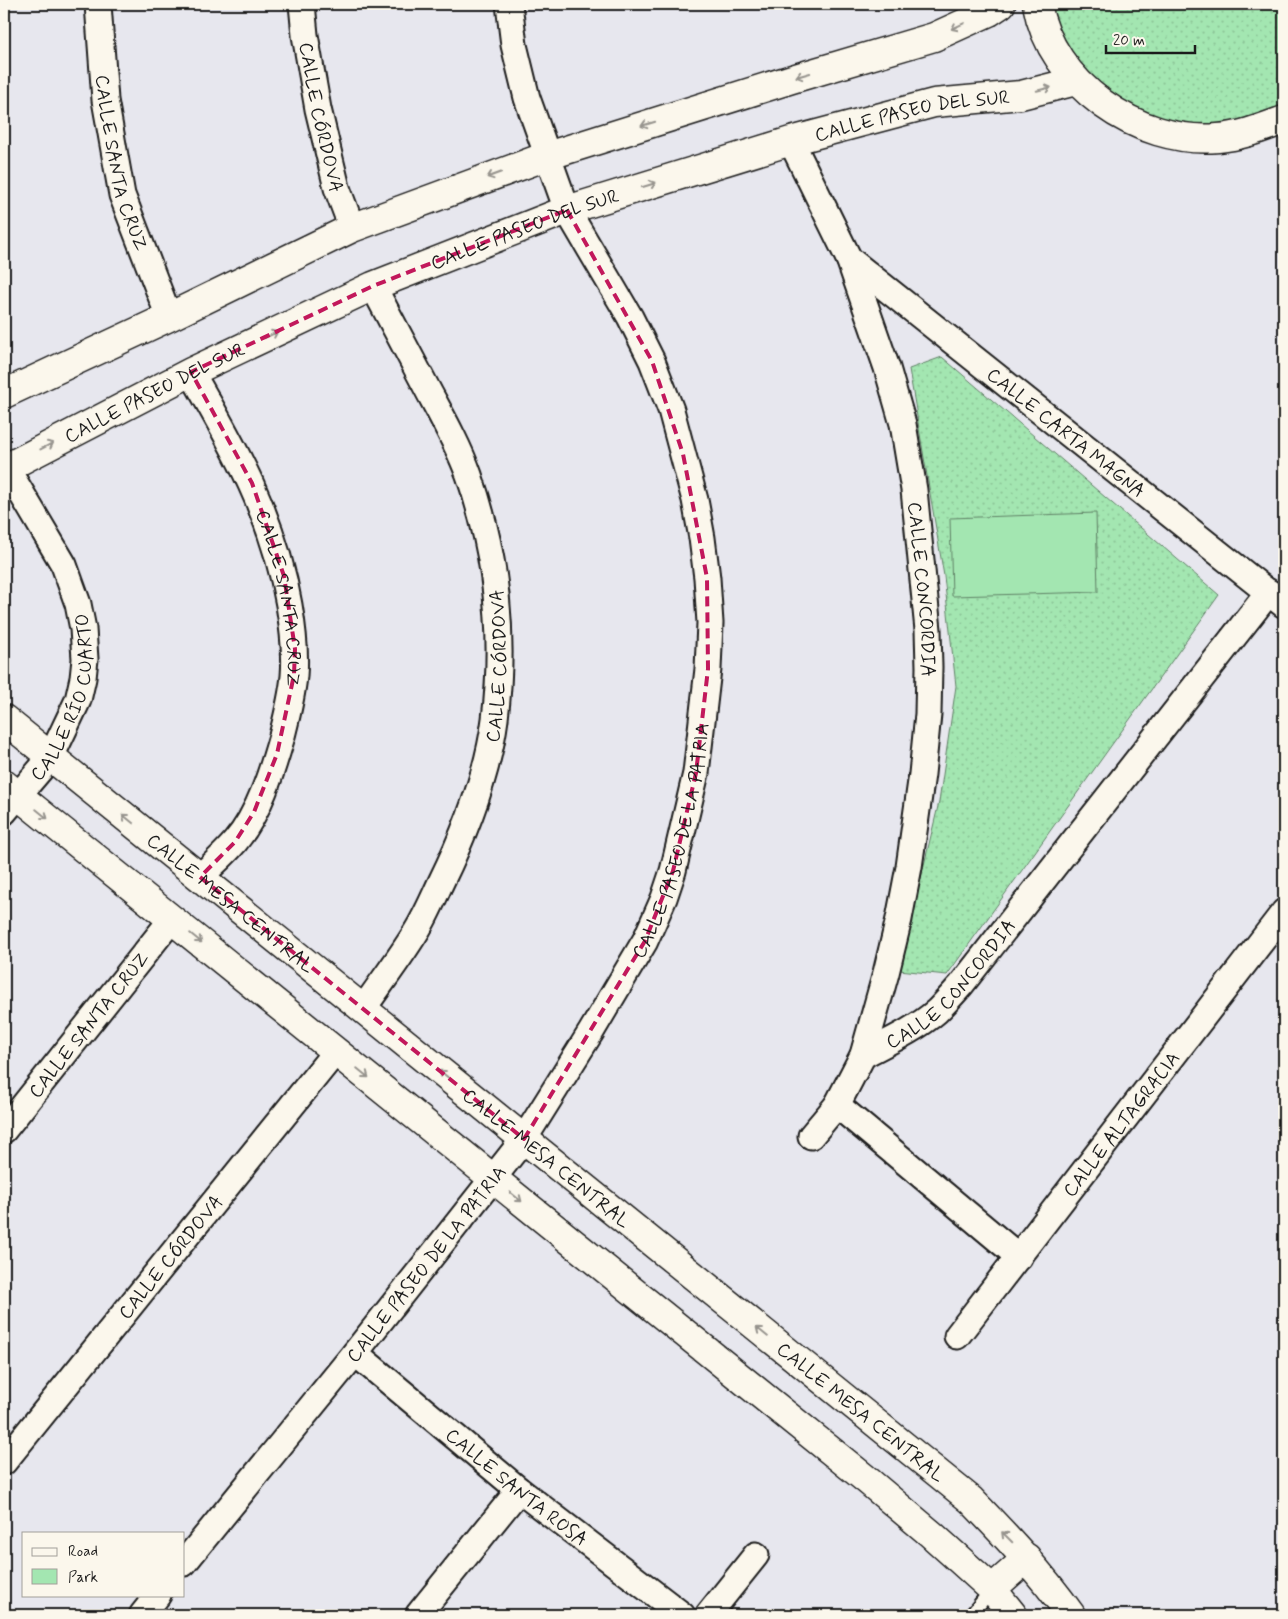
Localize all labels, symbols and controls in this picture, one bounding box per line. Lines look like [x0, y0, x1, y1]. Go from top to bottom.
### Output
one-way arrow [951, 22, 966, 31]
scale bar [1106, 22, 1194, 54]
text: 20 m [1113, 31, 1145, 51]
street label: CALLE CÓRDOVA [292, 40, 349, 195]
one-way arrow [795, 71, 811, 81]
street label: CALLE SANTA CRUZ [89, 74, 153, 255]
one-way arrow [1035, 84, 1051, 93]
street label: CALLE PASEO DEL SUR [812, 85, 1011, 148]
one-way arrow [641, 120, 656, 129]
one-way arrow [487, 171, 502, 180]
one-way arrow [641, 179, 657, 189]
street label: CALLE PASEO DEL SUR [427, 184, 622, 276]
one-way arrow [263, 329, 278, 339]
street label: CALLE PASEO DEL SUR [61, 337, 249, 449]
street label: CALLE CARTA MAGNA [981, 362, 1150, 504]
one-way arrow [39, 441, 54, 450]
street label: CALLE CONCORDIA [901, 501, 940, 677]
street label: CALLE SANTA CRUZ [249, 507, 306, 688]
street label: CALLE CÓRDOVA [480, 588, 513, 745]
street label: CALLE RÍO CUARTO [25, 611, 99, 787]
street label: CALLE PASEO DE LA PATRIA [626, 722, 716, 963]
one-way arrow [35, 809, 48, 820]
one-way arrow [122, 814, 135, 825]
street label: CALLE MESA CENTRAL [141, 828, 320, 979]
street label: CALLE CONCORDIA [882, 914, 1022, 1055]
one-way arrow [189, 933, 202, 944]
street label: CALLE SANTA CRUZ [23, 947, 155, 1104]
street label: CALLE ALTAGRACIA [1058, 1047, 1186, 1203]
one-way arrow [356, 1068, 369, 1079]
one-way arrow [439, 1070, 452, 1081]
street label: CALLE MESA CENTRAL [457, 1083, 636, 1234]
street label: CALLE PASEO DE LA PATRIA [341, 1161, 512, 1368]
street label: CALLE CÓRDOVA [113, 1190, 229, 1325]
one-way arrow [510, 1192, 523, 1203]
one-way arrow [756, 1326, 769, 1337]
street label: CALLE MESA CENTRAL [771, 1337, 950, 1488]
street label: CALLE SANTA ROSA [440, 1423, 592, 1552]
one-way arrow [1001, 1531, 1013, 1543]
legend [22, 1532, 185, 1596]
text: Road [68, 1542, 98, 1562]
text: Park [68, 1568, 98, 1588]

